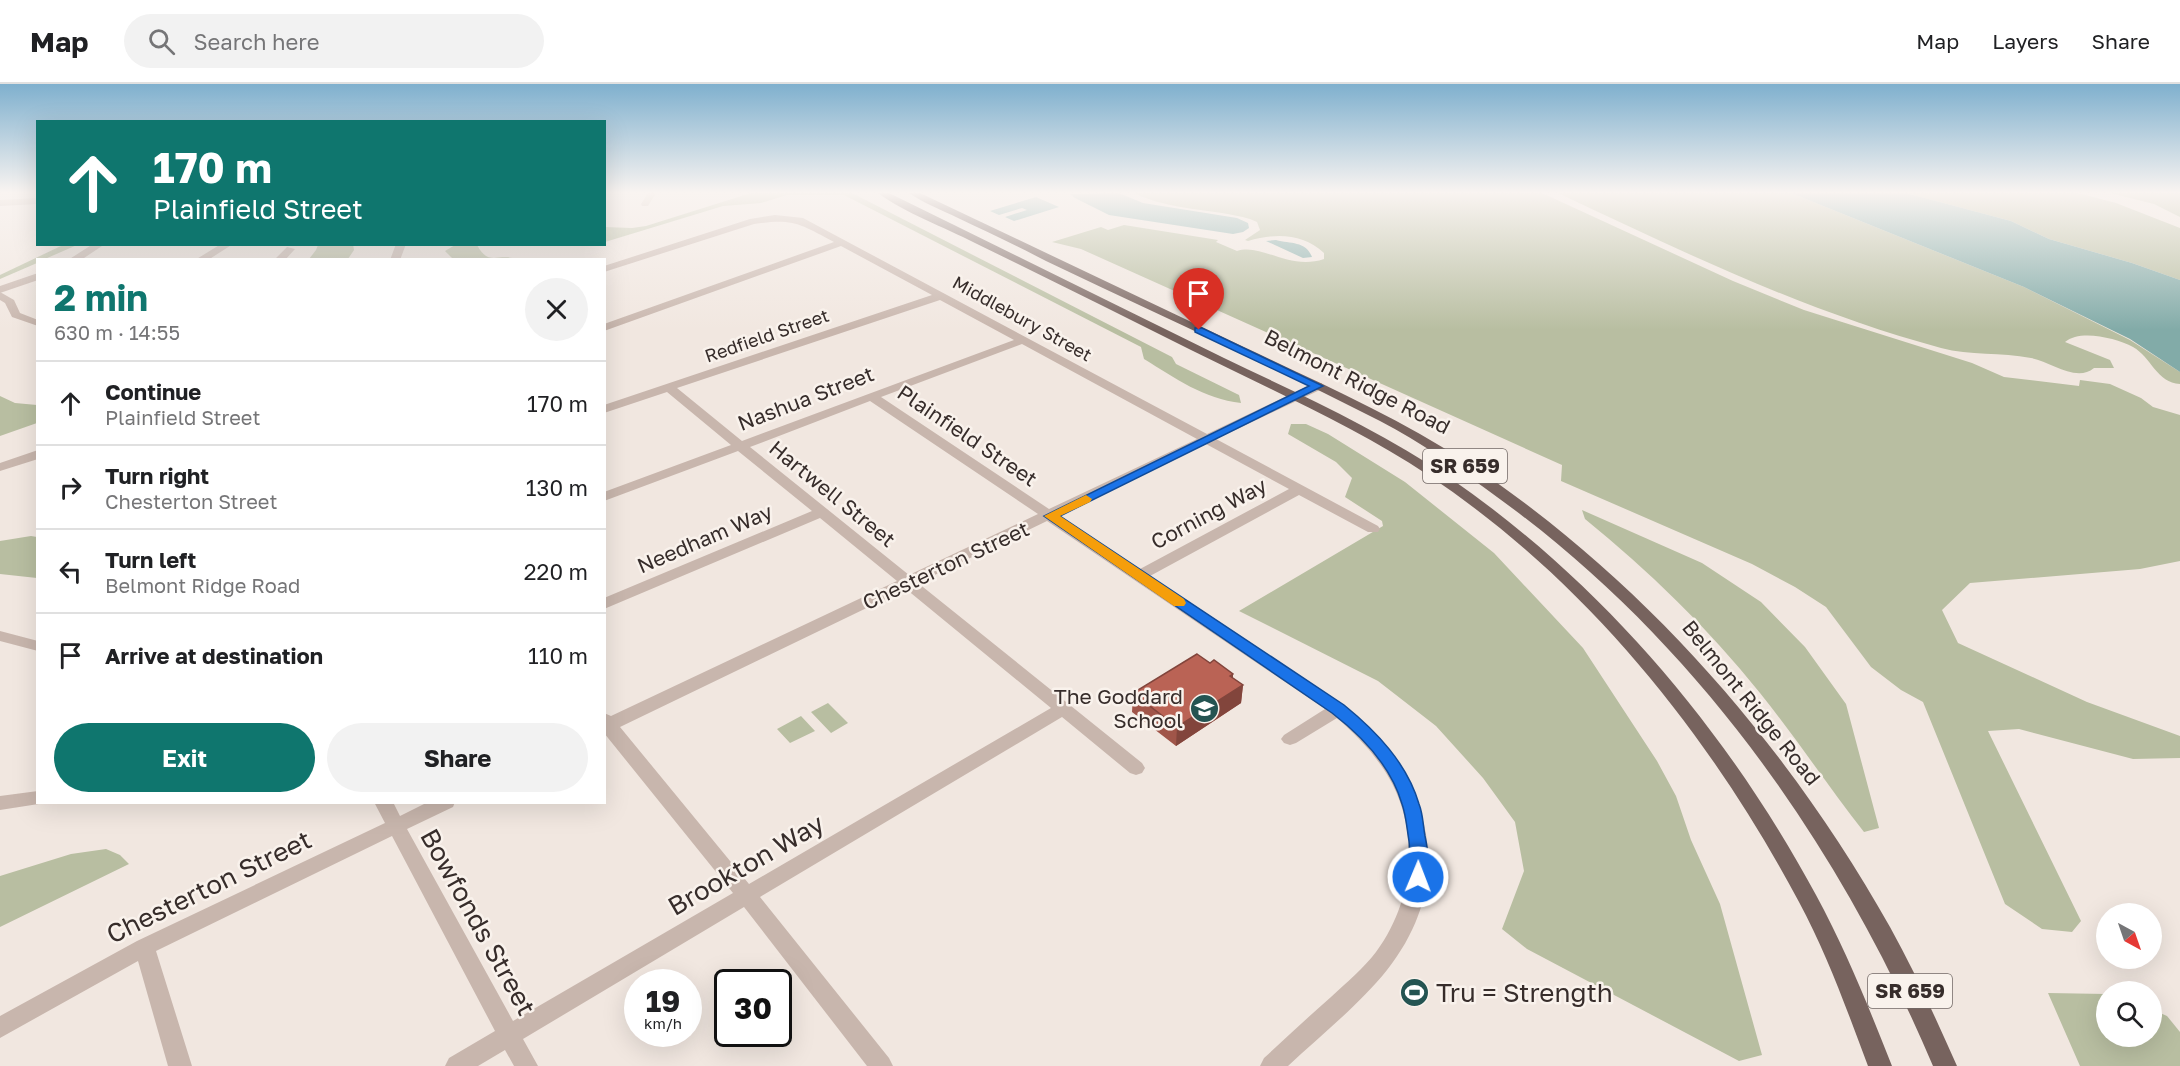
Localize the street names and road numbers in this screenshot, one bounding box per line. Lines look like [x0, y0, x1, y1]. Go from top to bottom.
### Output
street label: Middlebury Street [949, 271, 1096, 366]
street label: Redfield Street [702, 304, 832, 367]
street label: Belmont Ridge Road [1260, 323, 1455, 439]
street label: Nashua Street [734, 360, 877, 436]
street label: Plainfield Street [893, 379, 1042, 492]
street label: Hartwell Street [764, 434, 901, 552]
road number: SR 659 [1423, 449, 1507, 483]
street label: Corning Way [1146, 472, 1271, 554]
street label: Needham Way [633, 498, 776, 578]
street label: Chesterton Street [858, 515, 1033, 615]
street label: Belmont Ridge Road [1677, 614, 1826, 790]
street label: Brookton Way [662, 807, 830, 922]
street label: Chesterton Street [101, 823, 316, 950]
street label: Bowfonds Street [414, 823, 543, 1020]
road number: SR 659 [1868, 974, 1952, 1008]

